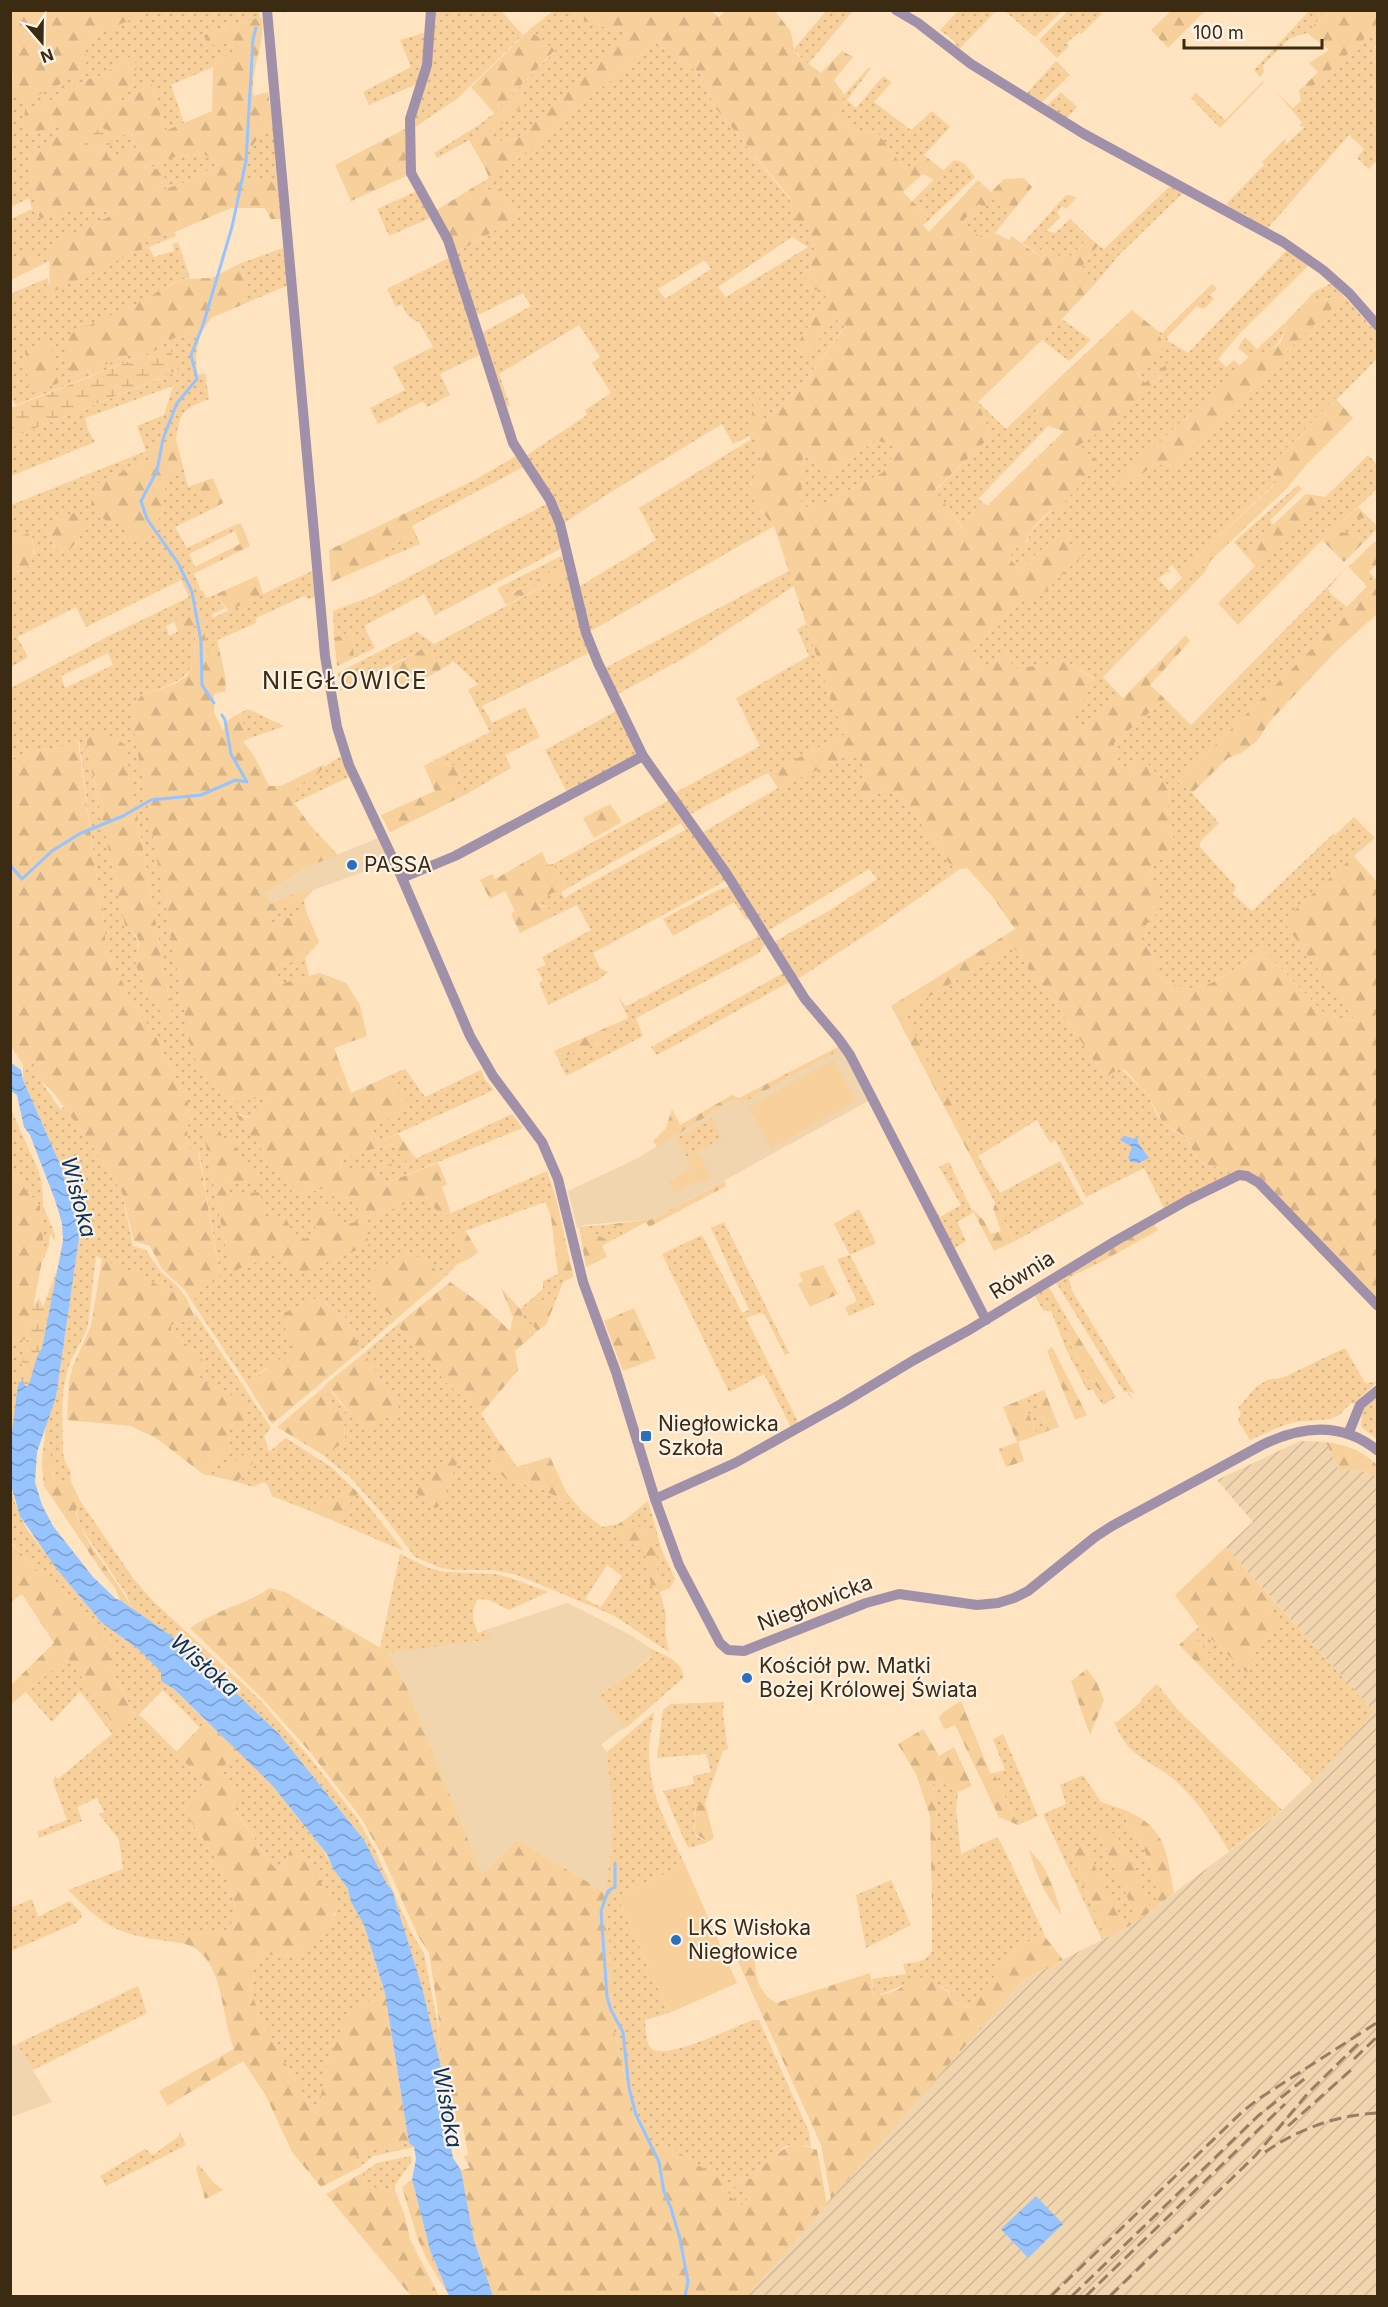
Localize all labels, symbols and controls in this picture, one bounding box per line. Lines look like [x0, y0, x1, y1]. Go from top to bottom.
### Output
north arrow [12, 12, 72, 72]
scale bar [1184, 12, 1322, 50]
text: 100 m [1193, 22, 1244, 43]
text: N [38, 45, 56, 68]
district label: NIEGŁOWICE [262, 666, 428, 695]
place label: PASSA [364, 852, 432, 877]
marker: PASSA [345, 858, 359, 872]
water label: Wisłoka [56, 1154, 102, 1240]
street label: Równia [985, 1245, 1059, 1304]
place label: Niegłowicka Szkoła [658, 1411, 779, 1460]
marker: Niegłowicka Szkoła [639, 1429, 653, 1443]
street label: Niegłowicka [754, 1569, 876, 1636]
water label: Wisłoka [165, 1628, 245, 1702]
place label: Kościół pw. Matki Bożej Królowej Świata [759, 1653, 977, 1702]
marker: Kościół pw. Matki Bożej Królowej Świata [740, 1671, 754, 1685]
place label: LKS Wisłoka Niegłowice [688, 1915, 811, 1964]
marker: LKS Wisłoka Niegłowice [669, 1933, 683, 1947]
water label: Wisłoka [428, 2064, 468, 2150]

